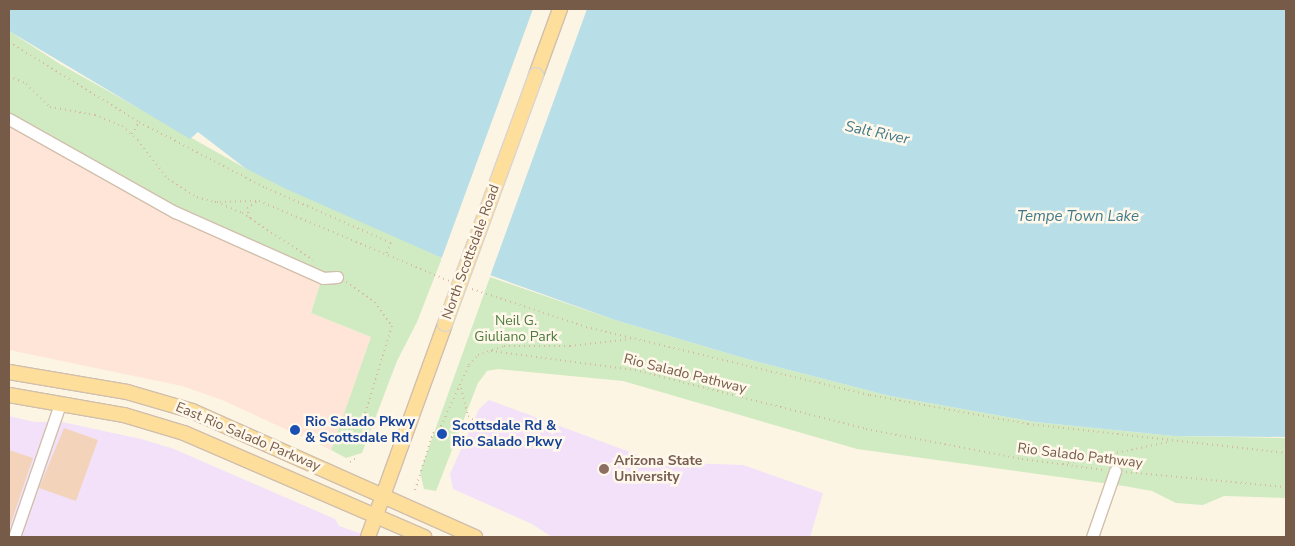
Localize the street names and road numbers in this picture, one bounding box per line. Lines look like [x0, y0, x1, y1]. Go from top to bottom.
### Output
street label: North Scottsdale Road [439, 182, 503, 322]
street label: Rio Salado Pathway [622, 351, 748, 397]
street label: East Rio Salado Parkway [173, 399, 323, 475]
street label: Rio Salado Pathway [1016, 440, 1144, 472]

